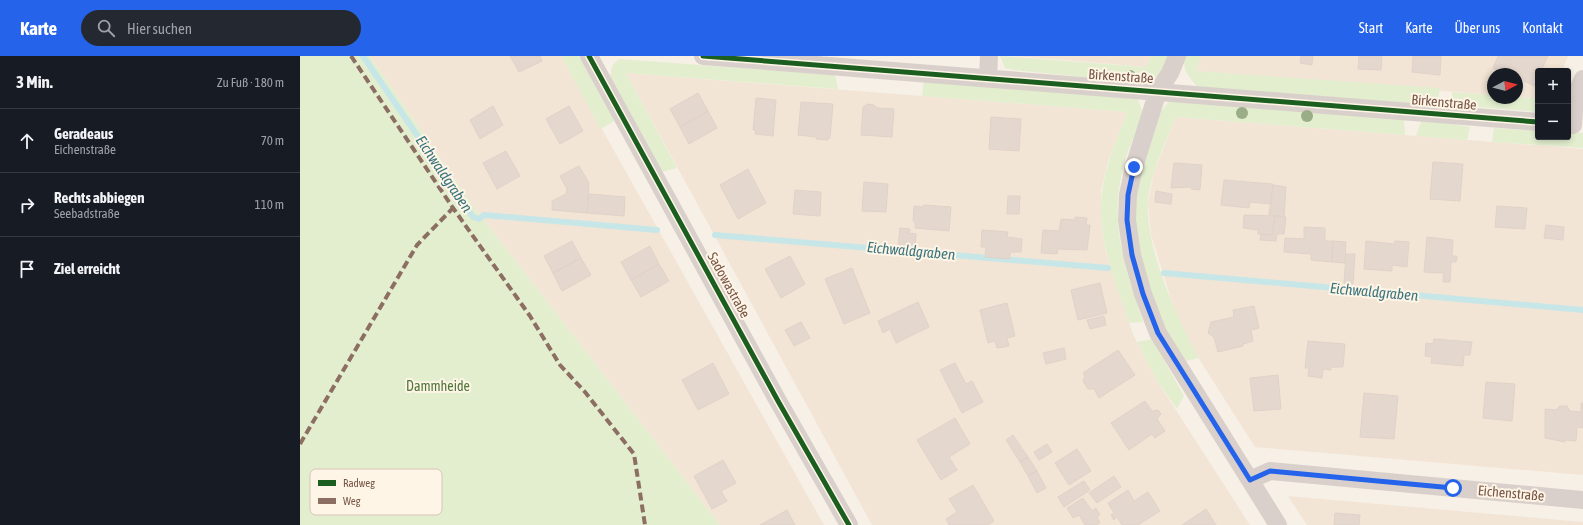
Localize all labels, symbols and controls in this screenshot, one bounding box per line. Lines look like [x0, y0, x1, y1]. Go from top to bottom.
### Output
search box [81, 10, 361, 46]
text: Karte [20, 17, 57, 39]
icon: search [95, 17, 117, 39]
text: Hier suchen [127, 20, 192, 37]
text: Start [1359, 20, 1383, 36]
text: Karte [1405, 20, 1433, 36]
text: Über uns [1455, 20, 1500, 36]
text: Kontakt [1522, 20, 1563, 36]
street label: Birkenstraße [1088, 66, 1154, 86]
north arrow [1487, 68, 1523, 104]
map controls [1535, 68, 1571, 140]
button: + [1535, 68, 1571, 104]
text: 3 Min. [16, 72, 53, 92]
text: Zu Fuß · 180 m [217, 75, 284, 90]
street label: Birkenstraße [1411, 91, 1477, 113]
button: − [1535, 104, 1571, 140]
text: Geradeaus [54, 125, 113, 142]
icon: ahead [16, 130, 38, 152]
water label: Eichwaldgraben [413, 132, 476, 215]
text: 70 m [261, 133, 284, 148]
text: Eichenstraße [54, 142, 116, 157]
route end [1125, 158, 1143, 176]
text: Rechts abbiegen [54, 189, 144, 206]
icon: right [16, 194, 38, 216]
text: 110 m [255, 197, 284, 212]
text: Seebadstraße [54, 206, 120, 221]
water label: Eichwaldgraben [866, 238, 956, 263]
street label: Sadowastraße [704, 249, 754, 321]
icon: arrive [16, 258, 38, 280]
text: Ziel erreicht [54, 260, 120, 277]
water label: Eichwaldgraben [1329, 279, 1419, 304]
park label: Dammheide [406, 378, 470, 394]
legend [310, 469, 442, 515]
text: Radweg [343, 477, 375, 489]
route start [1444, 479, 1462, 497]
street label: Eichenstraße [1477, 482, 1545, 504]
text: Weg [343, 495, 361, 507]

